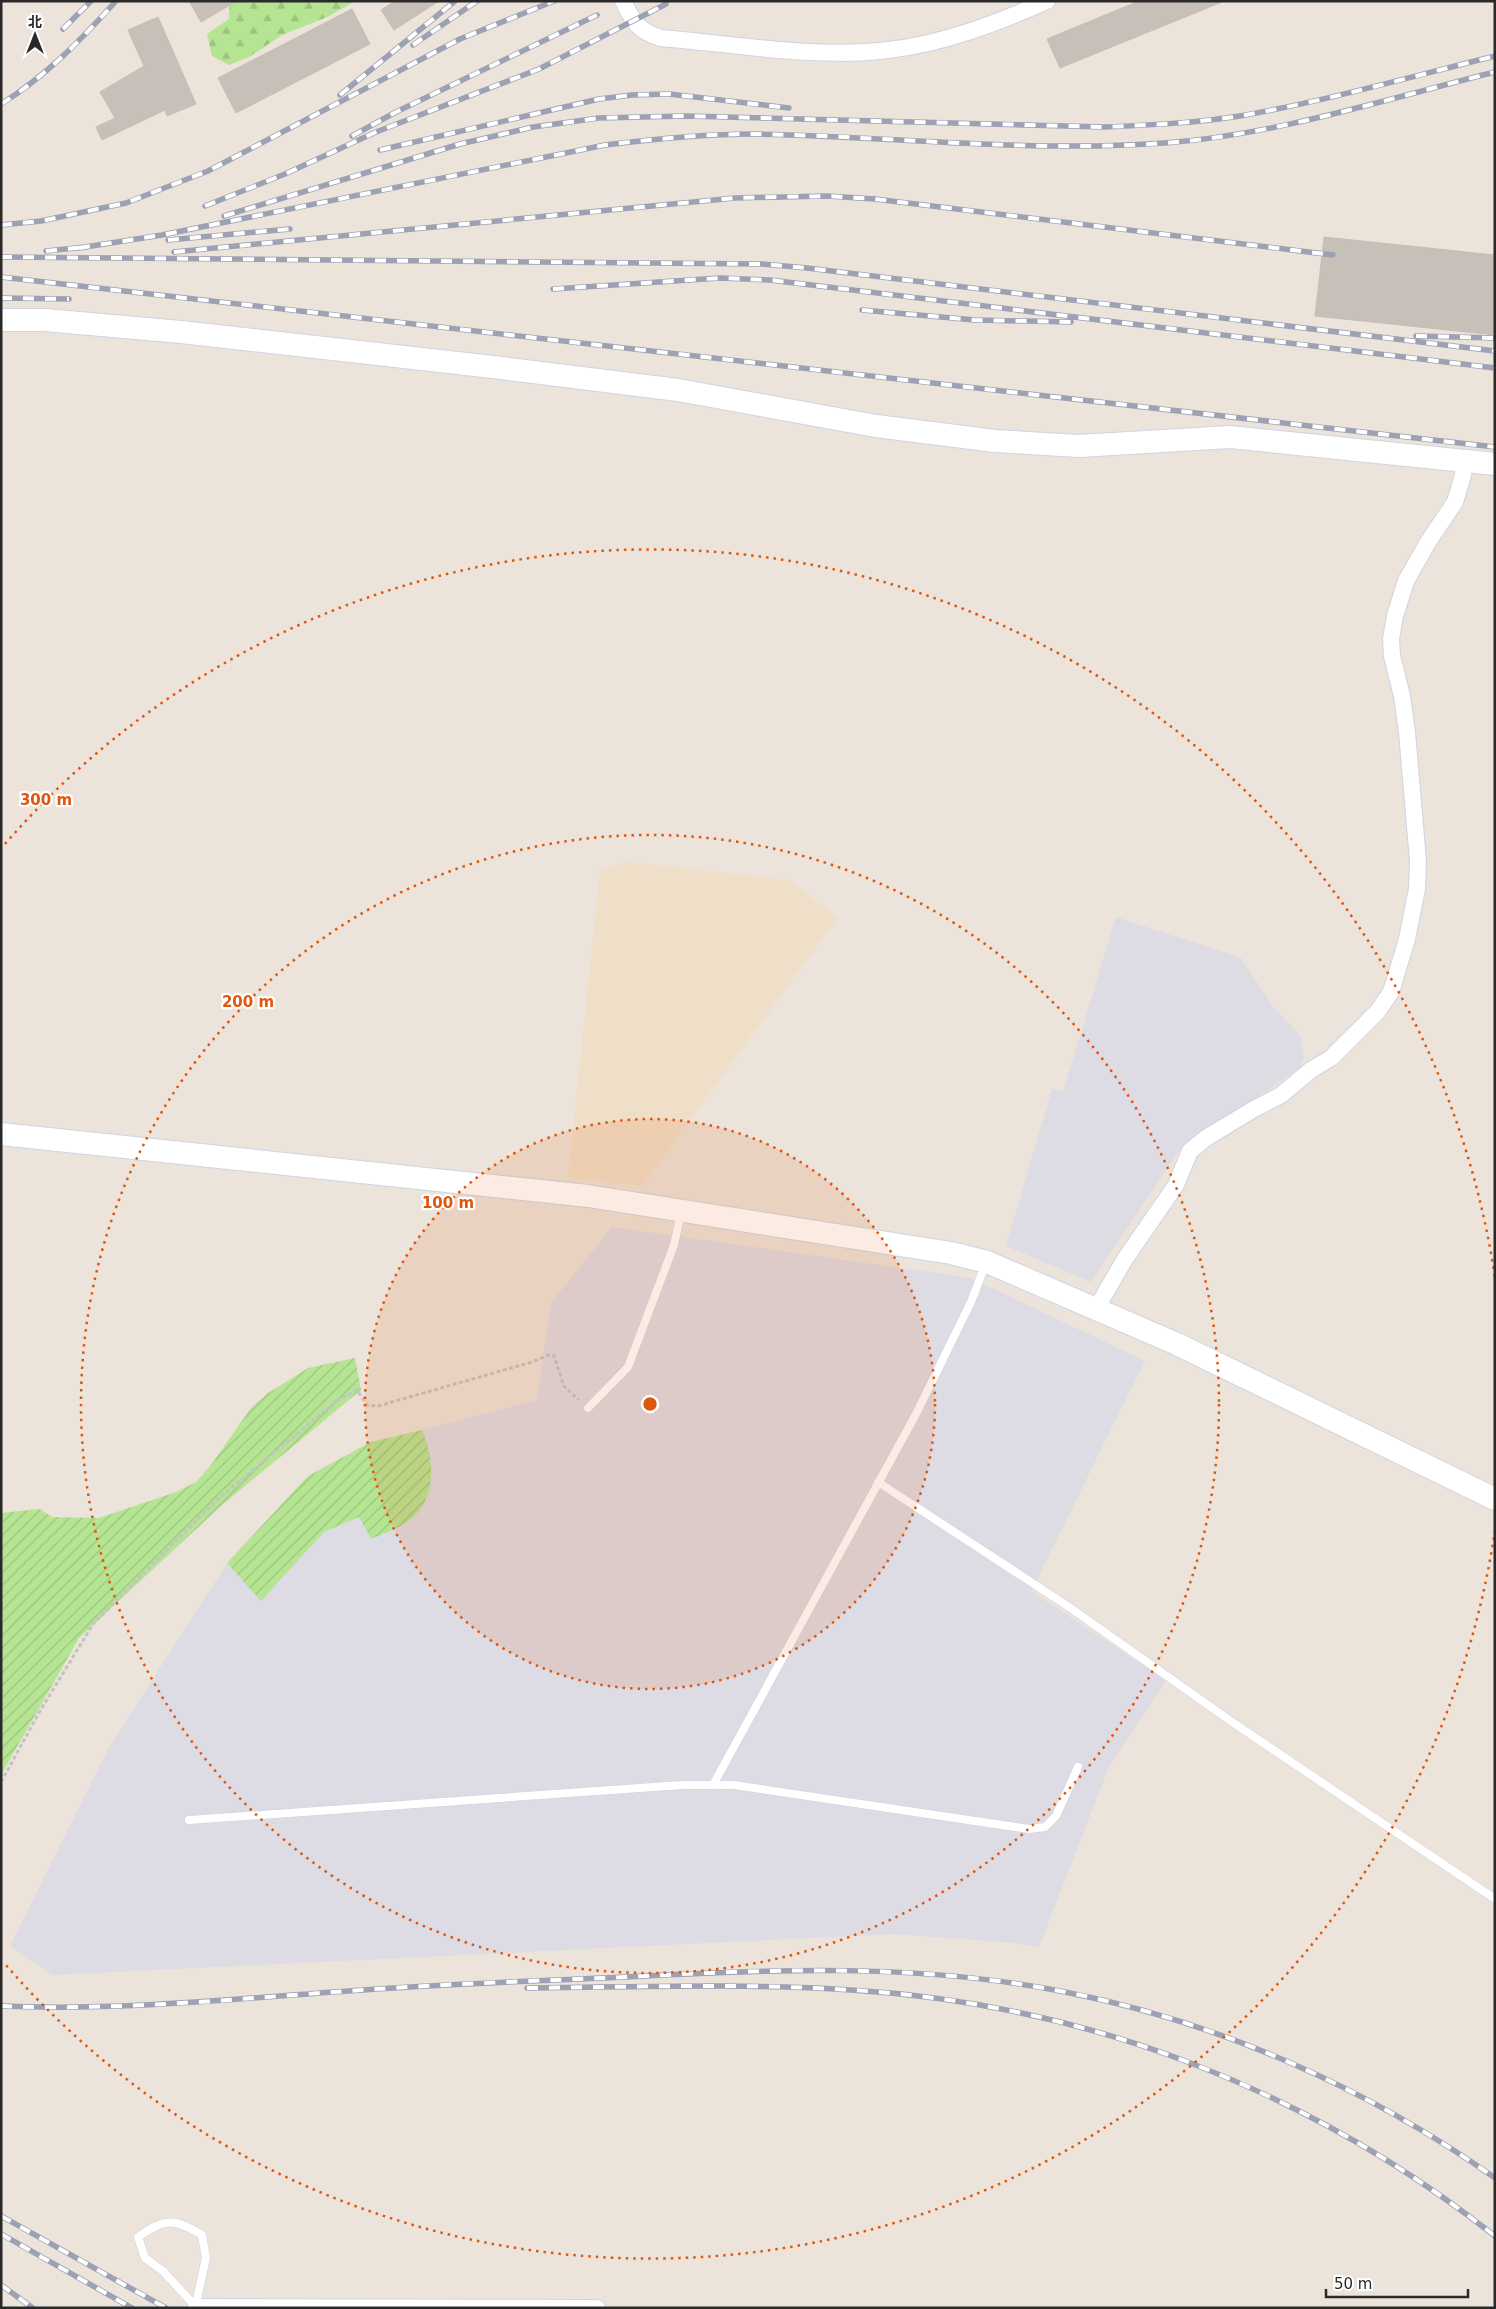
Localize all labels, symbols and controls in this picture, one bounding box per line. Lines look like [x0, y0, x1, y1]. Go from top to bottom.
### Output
north arrow [10, 10, 60, 60]
text: 北 [28, 14, 42, 30]
text: 300 m [20, 791, 72, 809]
text: 200 m [222, 993, 274, 1011]
text: 100 m [422, 1194, 474, 1212]
centre of rings [641, 1395, 659, 1413]
scale bar [1326, 2266, 1468, 2298]
text: 50 m [1334, 2275, 1372, 2293]

